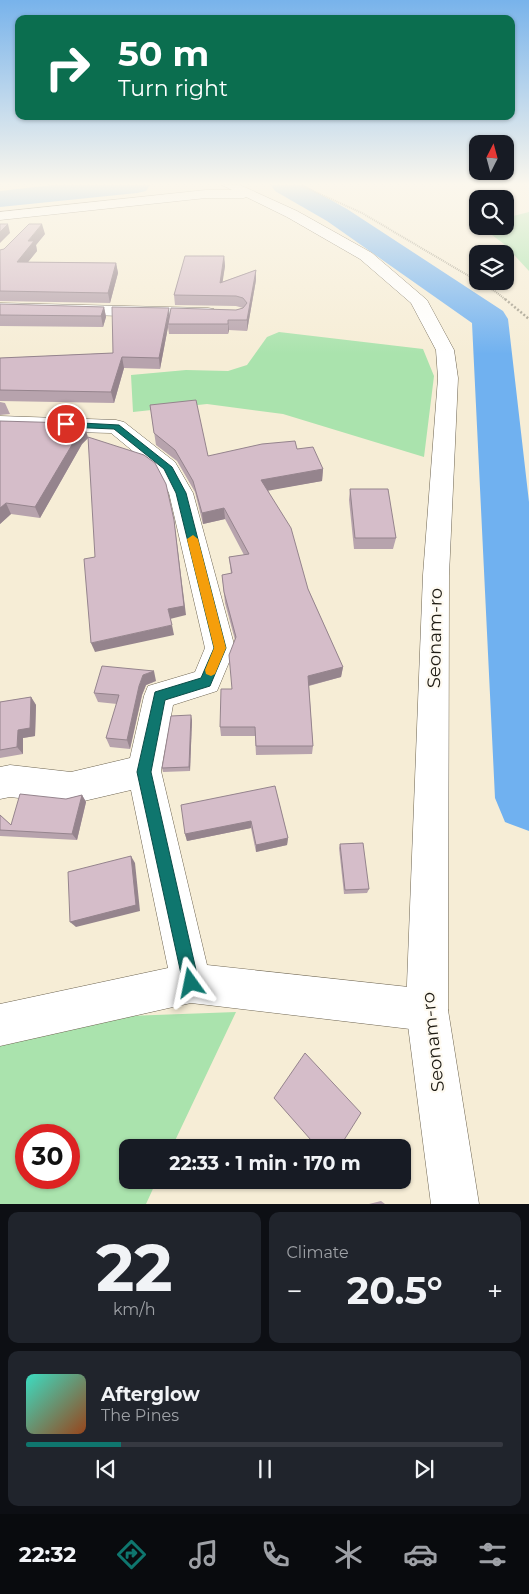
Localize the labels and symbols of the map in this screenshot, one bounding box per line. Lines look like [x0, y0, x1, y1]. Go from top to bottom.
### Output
north arrow [469, 135, 514, 180]
pin [45, 403, 87, 445]
street label: Seonam-ro [423, 588, 447, 688]
position arrow [164, 956, 216, 1008]
street label: Seonam-ro [417, 991, 449, 1093]
speed limit sign: 30 [15, 1124, 80, 1189]

